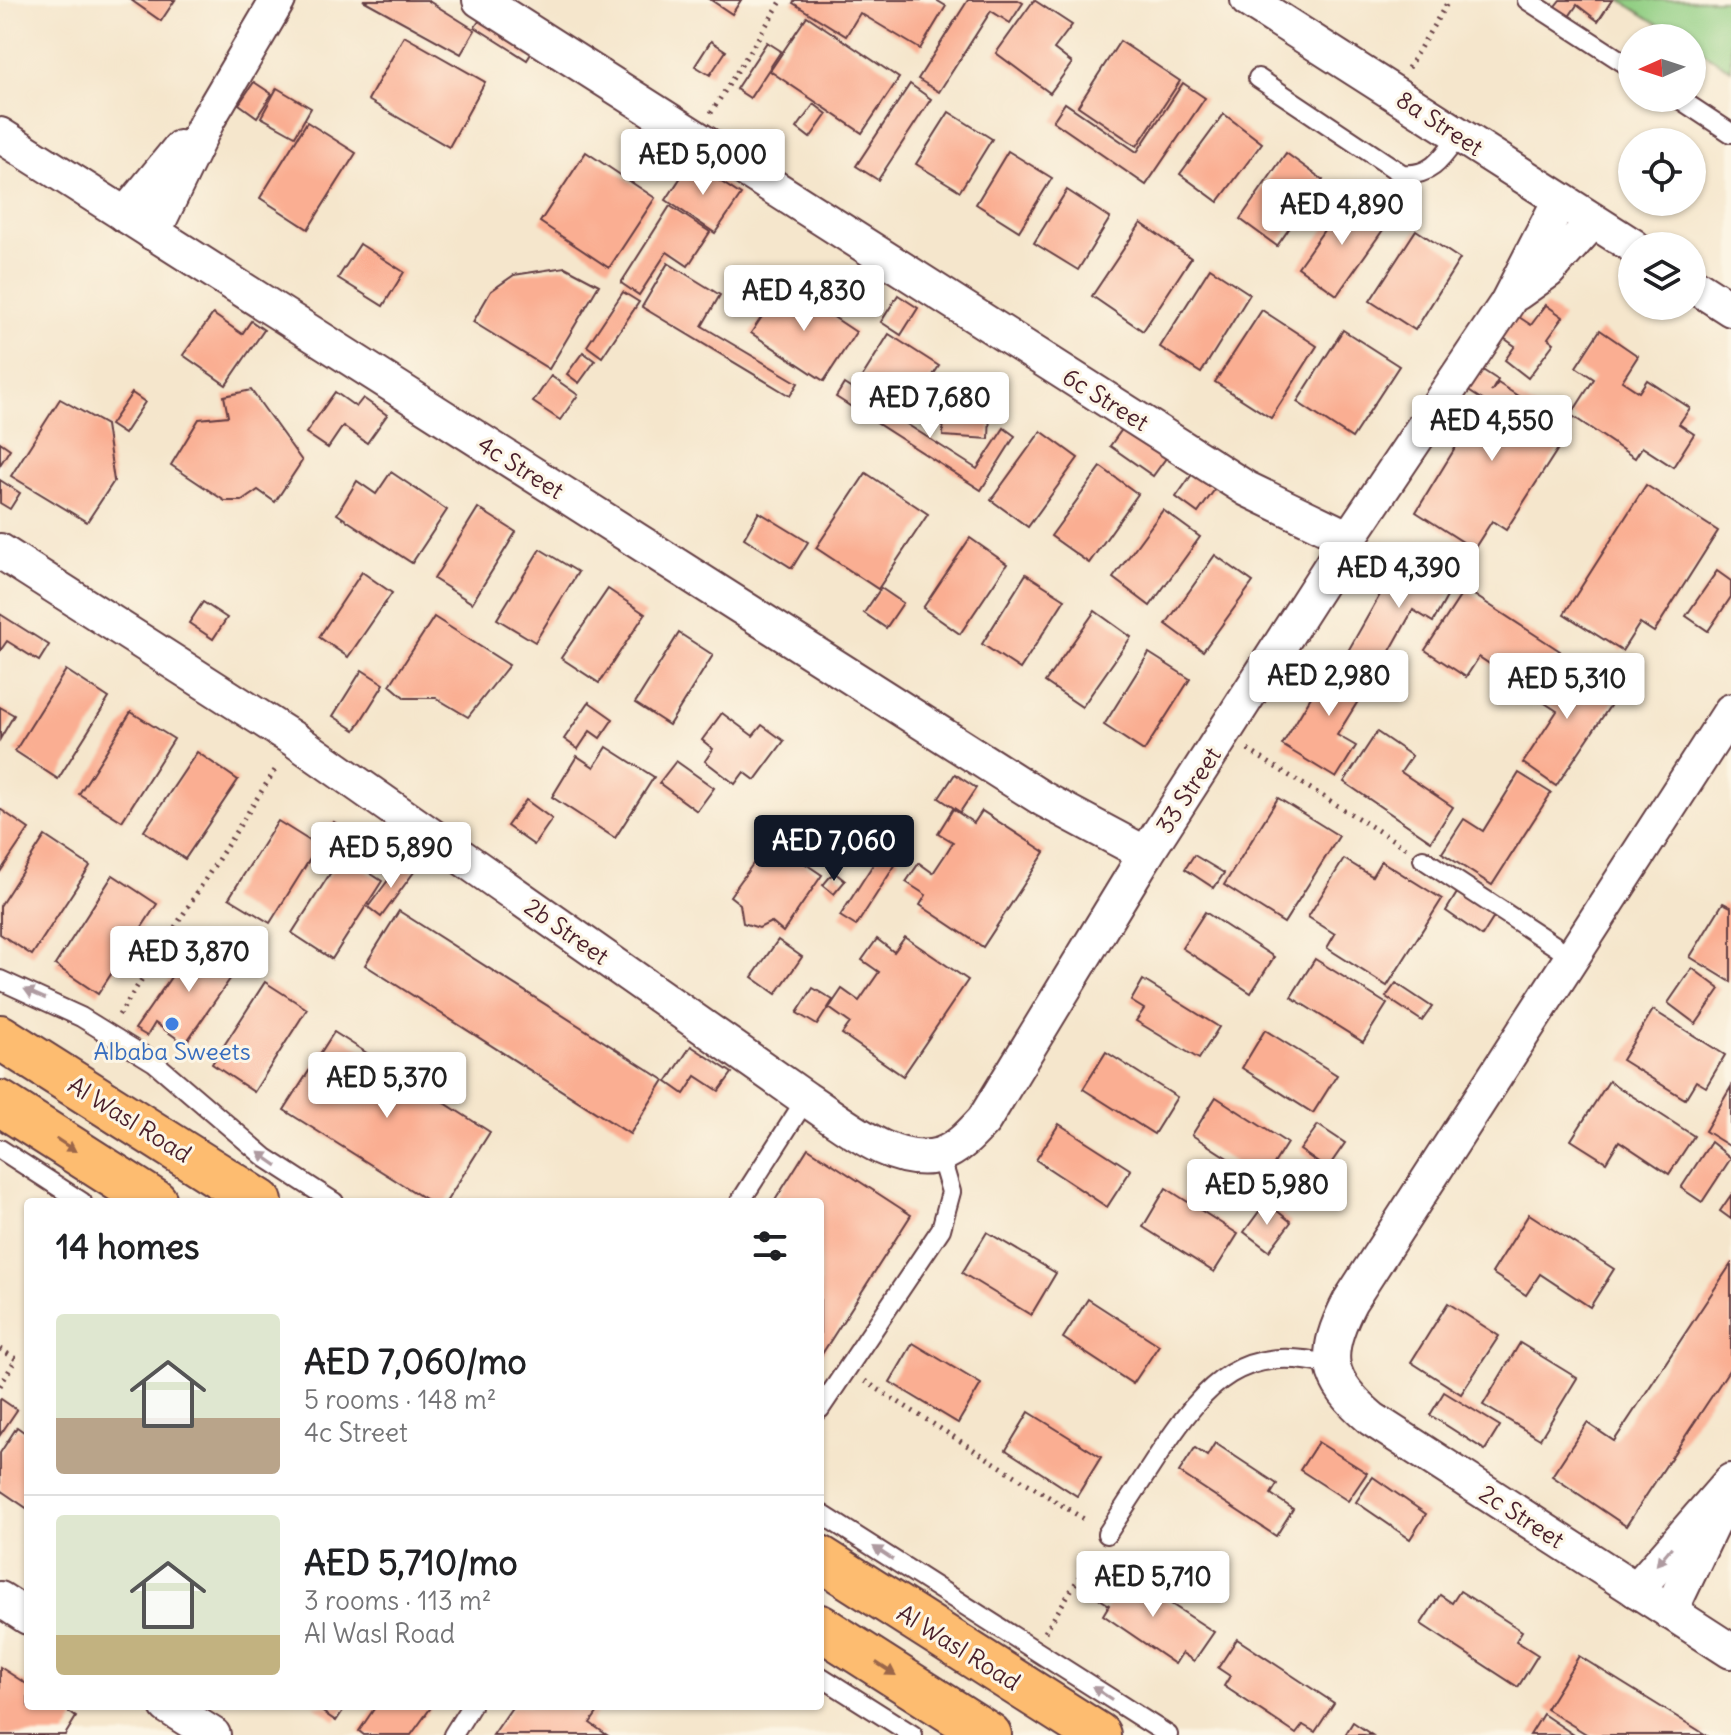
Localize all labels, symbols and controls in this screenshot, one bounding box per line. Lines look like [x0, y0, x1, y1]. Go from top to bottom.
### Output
north arrow [1618, 24, 1706, 112]
map controls [1618, 24, 1706, 320]
street label: 8a Street [1391, 84, 1489, 162]
button: locate [1618, 128, 1706, 216]
pin: AED 5,000 [611, 129, 795, 197]
text: AED 5,000 [639, 138, 767, 171]
pin: AED 4,890 [1250, 179, 1434, 247]
text: AED 4,890 [1280, 188, 1404, 221]
button: layers [1618, 232, 1706, 320]
pin: AED 4,830 [712, 265, 896, 333]
text: AED 4,830 [742, 274, 866, 307]
street label: 6c Street [1057, 361, 1155, 437]
pin: AED 7,680 [838, 372, 1022, 440]
text: AED 7,680 [869, 381, 991, 414]
pin: AED 4,550 [1400, 395, 1584, 463]
text: AED 4,550 [1430, 404, 1554, 437]
street label: 4c Street [472, 429, 570, 505]
pin: AED 4,390 [1307, 542, 1491, 610]
text: AED 4,390 [1337, 551, 1461, 584]
pin: AED 2,980 [1237, 650, 1421, 718]
pin: AED 5,310 [1475, 653, 1659, 721]
text: AED 2,980 [1267, 659, 1391, 692]
text: AED 5,310 [1508, 662, 1626, 695]
street label: 33 Street [1149, 741, 1227, 839]
pin: AED 7,060 [742, 815, 926, 883]
pin: AED 5,890 [299, 822, 483, 890]
text: AED 7,060 [772, 824, 896, 857]
text: AED 5,890 [329, 831, 453, 864]
street label: 2b Street [519, 891, 615, 971]
pin: AED 3,870 [97, 926, 281, 994]
text: AED 3,870 [128, 935, 250, 968]
one-way arrow [23, 988, 46, 1001]
marker: Albaba Sweets [163, 1015, 181, 1033]
place label: Albaba Sweets [93, 1036, 251, 1066]
pin: AED 5,370 [295, 1052, 479, 1120]
text: AED 5,370 [326, 1061, 448, 1094]
street label: Al Wasl Road [63, 1069, 197, 1169]
one-way arrow [55, 1137, 76, 1152]
one-way arrow [258, 1152, 279, 1168]
pin: AED 5,980 [1175, 1159, 1359, 1227]
text: AED 5,980 [1205, 1168, 1329, 1201]
icon: filters [748, 1224, 792, 1268]
text: 14 homes [56, 1225, 200, 1268]
text: AED 7,060/mo [304, 1340, 527, 1383]
icon: home [120, 1346, 216, 1442]
text: 5 rooms · 148 m² [304, 1383, 497, 1416]
text: 4c Street [304, 1416, 408, 1449]
street label: 2c Street [1474, 1478, 1570, 1554]
text: AED 5,710/mo [304, 1541, 518, 1584]
one-way arrow [1656, 1546, 1673, 1566]
icon: home [120, 1547, 216, 1643]
one-way arrow [872, 1547, 894, 1561]
pin: AED 5,710 [1061, 1551, 1245, 1619]
text: AED 5,710 [1094, 1560, 1212, 1593]
text: 3 rooms · 113 m² [304, 1584, 491, 1617]
street label: Al Wasl Road [892, 1597, 1026, 1697]
text: Al Wasl Road [304, 1617, 455, 1650]
one-way arrow [875, 1662, 897, 1676]
one-way arrow [1092, 1686, 1113, 1701]

